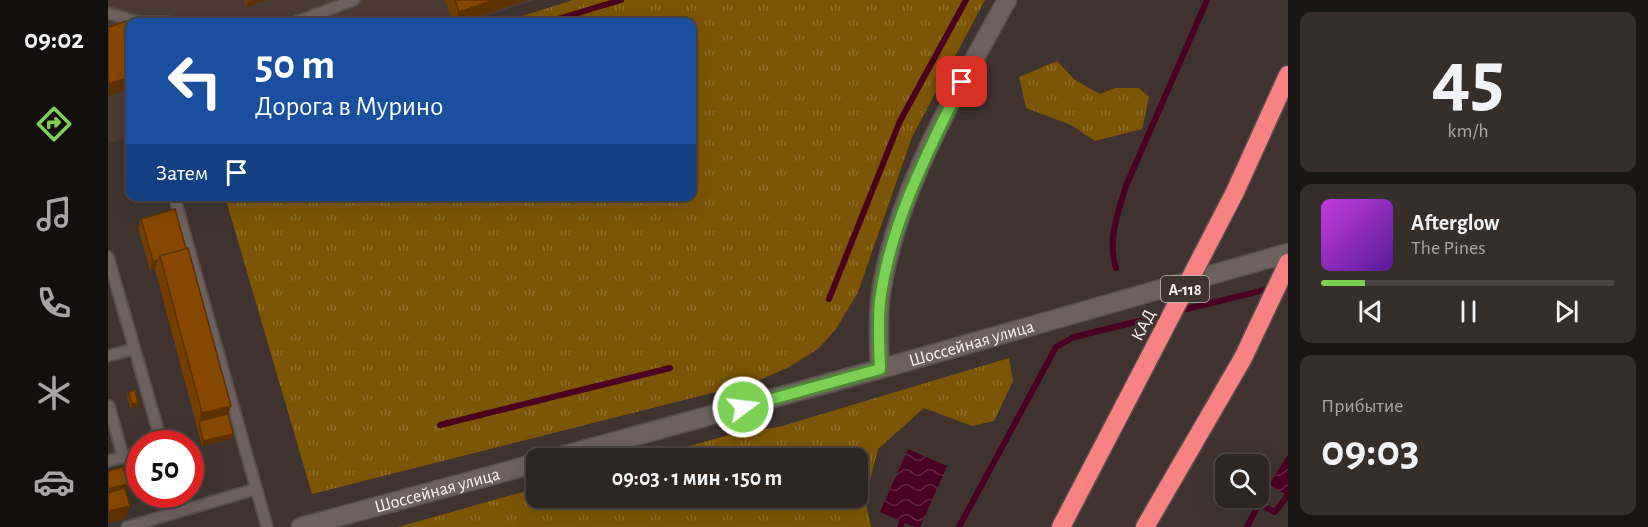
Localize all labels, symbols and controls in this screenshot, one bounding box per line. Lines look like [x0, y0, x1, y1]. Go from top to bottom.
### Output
text: 09:02 [24, 26, 84, 53]
text: 45 [1432, 41, 1504, 119]
icon: left [156, 42, 234, 120]
text: 50 m [255, 44, 335, 86]
pin [936, 56, 987, 107]
icon: arrive [945, 65, 978, 98]
text: Дорога в Мурино [255, 93, 443, 120]
icon: directions [33, 103, 75, 145]
text: km/h [1447, 121, 1489, 141]
icon: arrive [220, 156, 253, 189]
text: Затем [156, 162, 208, 184]
icon: music [33, 193, 75, 235]
text: Afterglow [1411, 212, 1499, 234]
text: The Pines [1411, 238, 1486, 258]
road number: А-118 [1161, 276, 1209, 302]
icon: phone [33, 282, 75, 324]
icon: previous [1354, 295, 1387, 328]
icon: pause [1452, 295, 1485, 328]
icon: next [1550, 295, 1583, 328]
street label: КАД [1128, 307, 1159, 344]
street label: Шоссейная улица [907, 318, 1036, 370]
icon: climate [33, 372, 75, 414]
position arrow [711, 375, 775, 439]
text: Прибытие [1321, 396, 1403, 416]
text: 09:03 [1321, 429, 1419, 474]
speed limit sign: 50 [126, 430, 204, 508]
map controls [1215, 454, 1269, 508]
button: search [1215, 454, 1269, 508]
icon: car [33, 461, 75, 503]
street label: Шоссейная улица [373, 465, 502, 517]
text: 09:03 · 1 мин · 150 m [612, 467, 782, 489]

